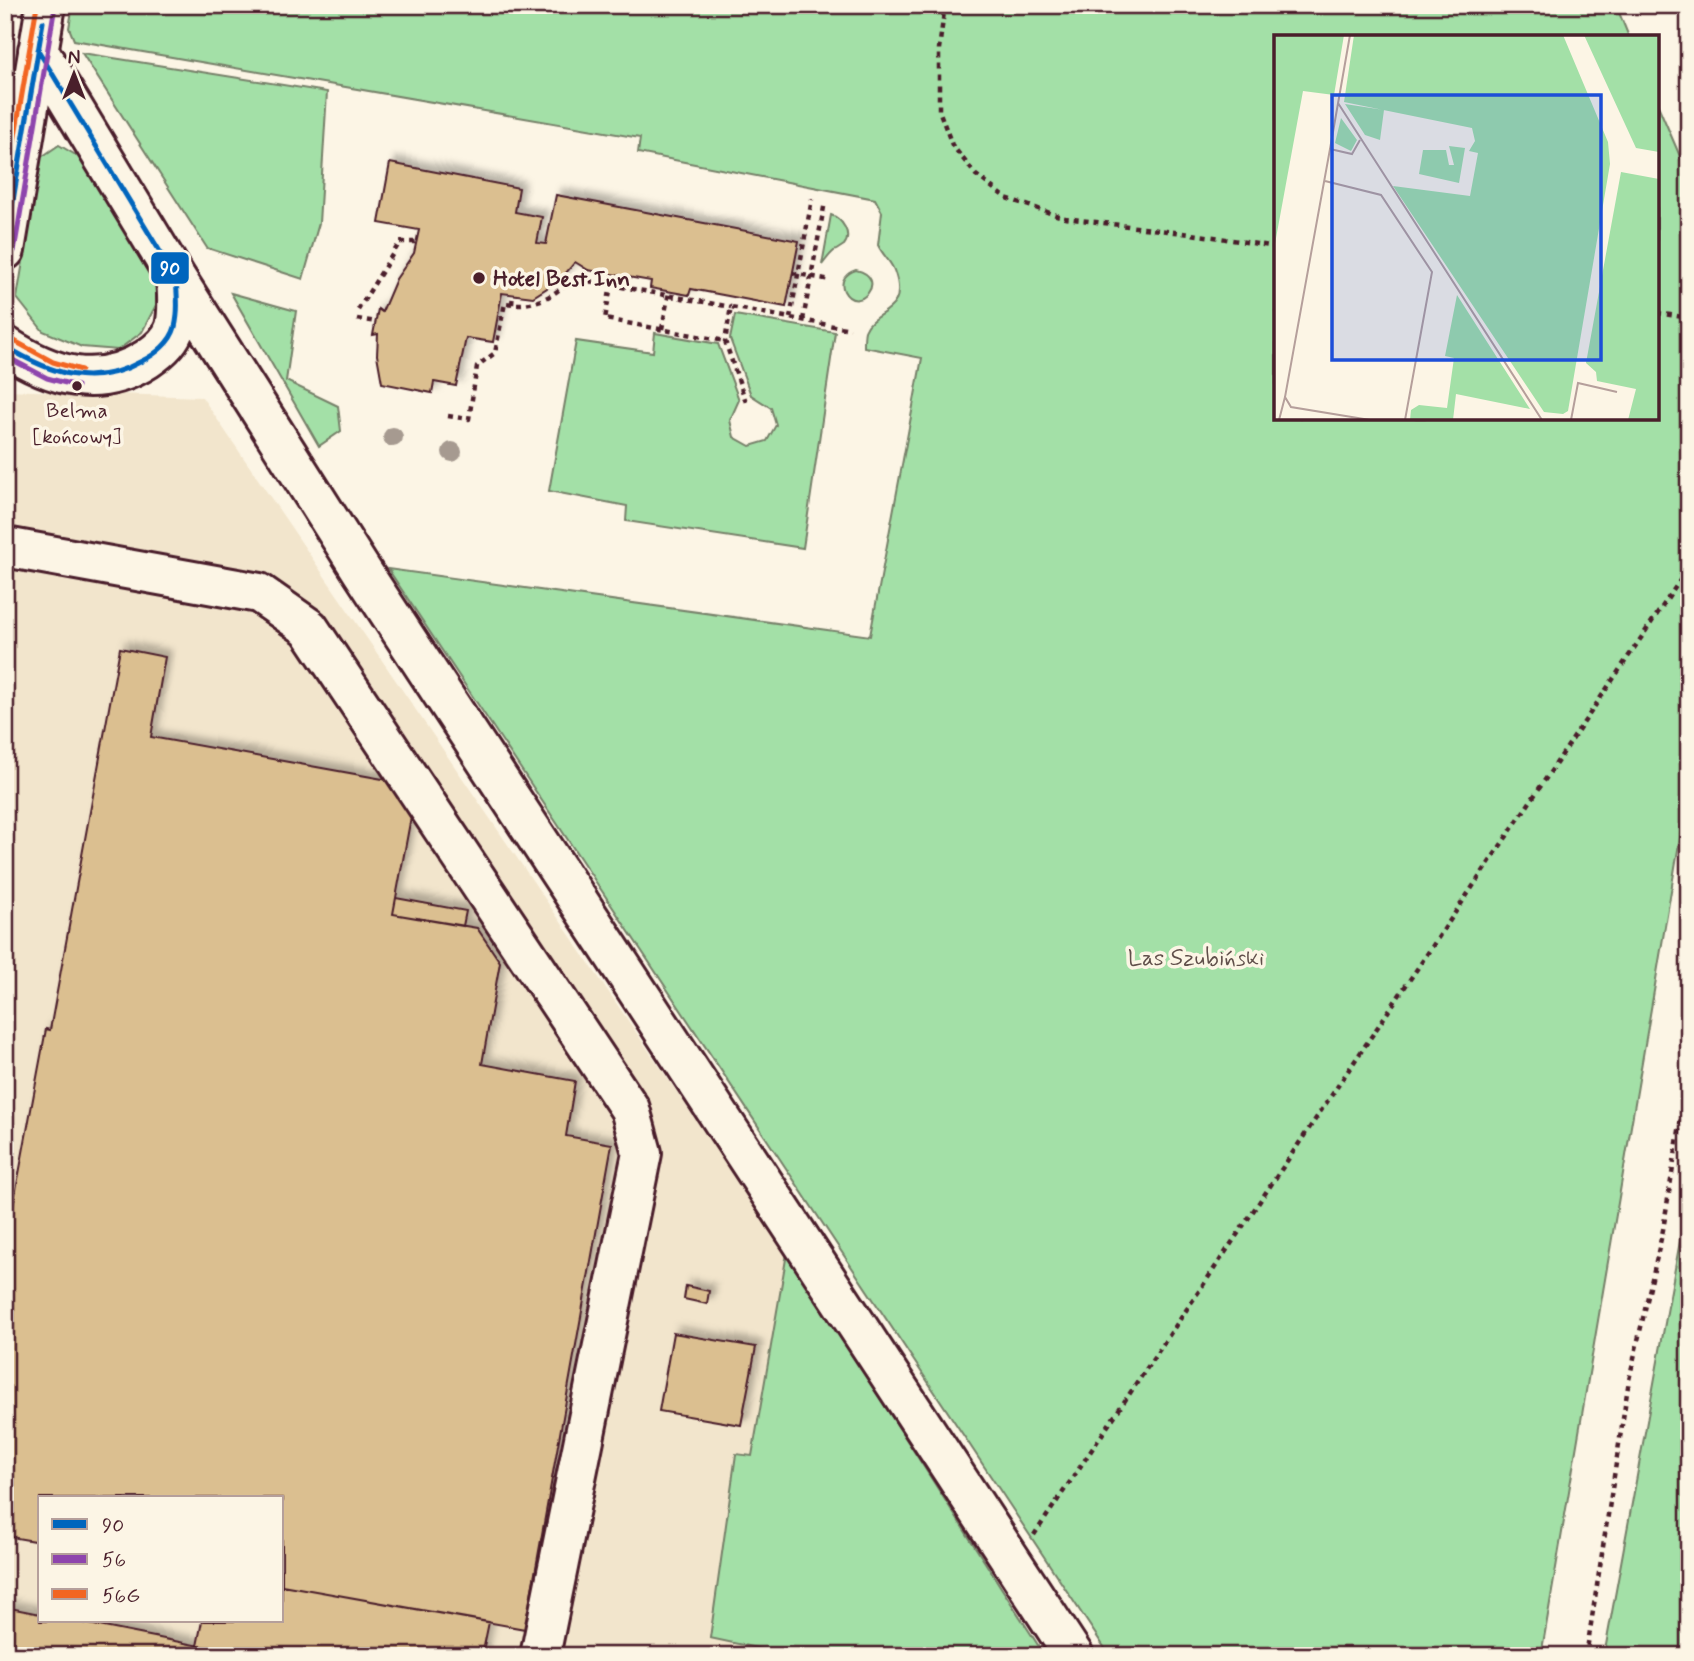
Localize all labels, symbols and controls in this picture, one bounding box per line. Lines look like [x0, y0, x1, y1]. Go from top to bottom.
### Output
inset map [1274, 35, 1659, 420]
north arrow [38, 38, 108, 108]
text: N [68, 46, 80, 71]
line badge: 90 [150, 251, 190, 285]
text: 90 [160, 257, 180, 282]
place label: Hotel Best Inn [493, 265, 630, 295]
marker: Hotel Best Inn [471, 270, 487, 286]
marker: Belma [końcowy] [70, 379, 84, 393]
place label: Belma [końcowy] [33, 397, 121, 451]
park label: Las Szubiński [1128, 944, 1264, 974]
legend [38, 1496, 284, 1622]
text: 90 [102, 1512, 124, 1540]
text: 56 [102, 1546, 126, 1574]
text: 56G [102, 1582, 140, 1610]

